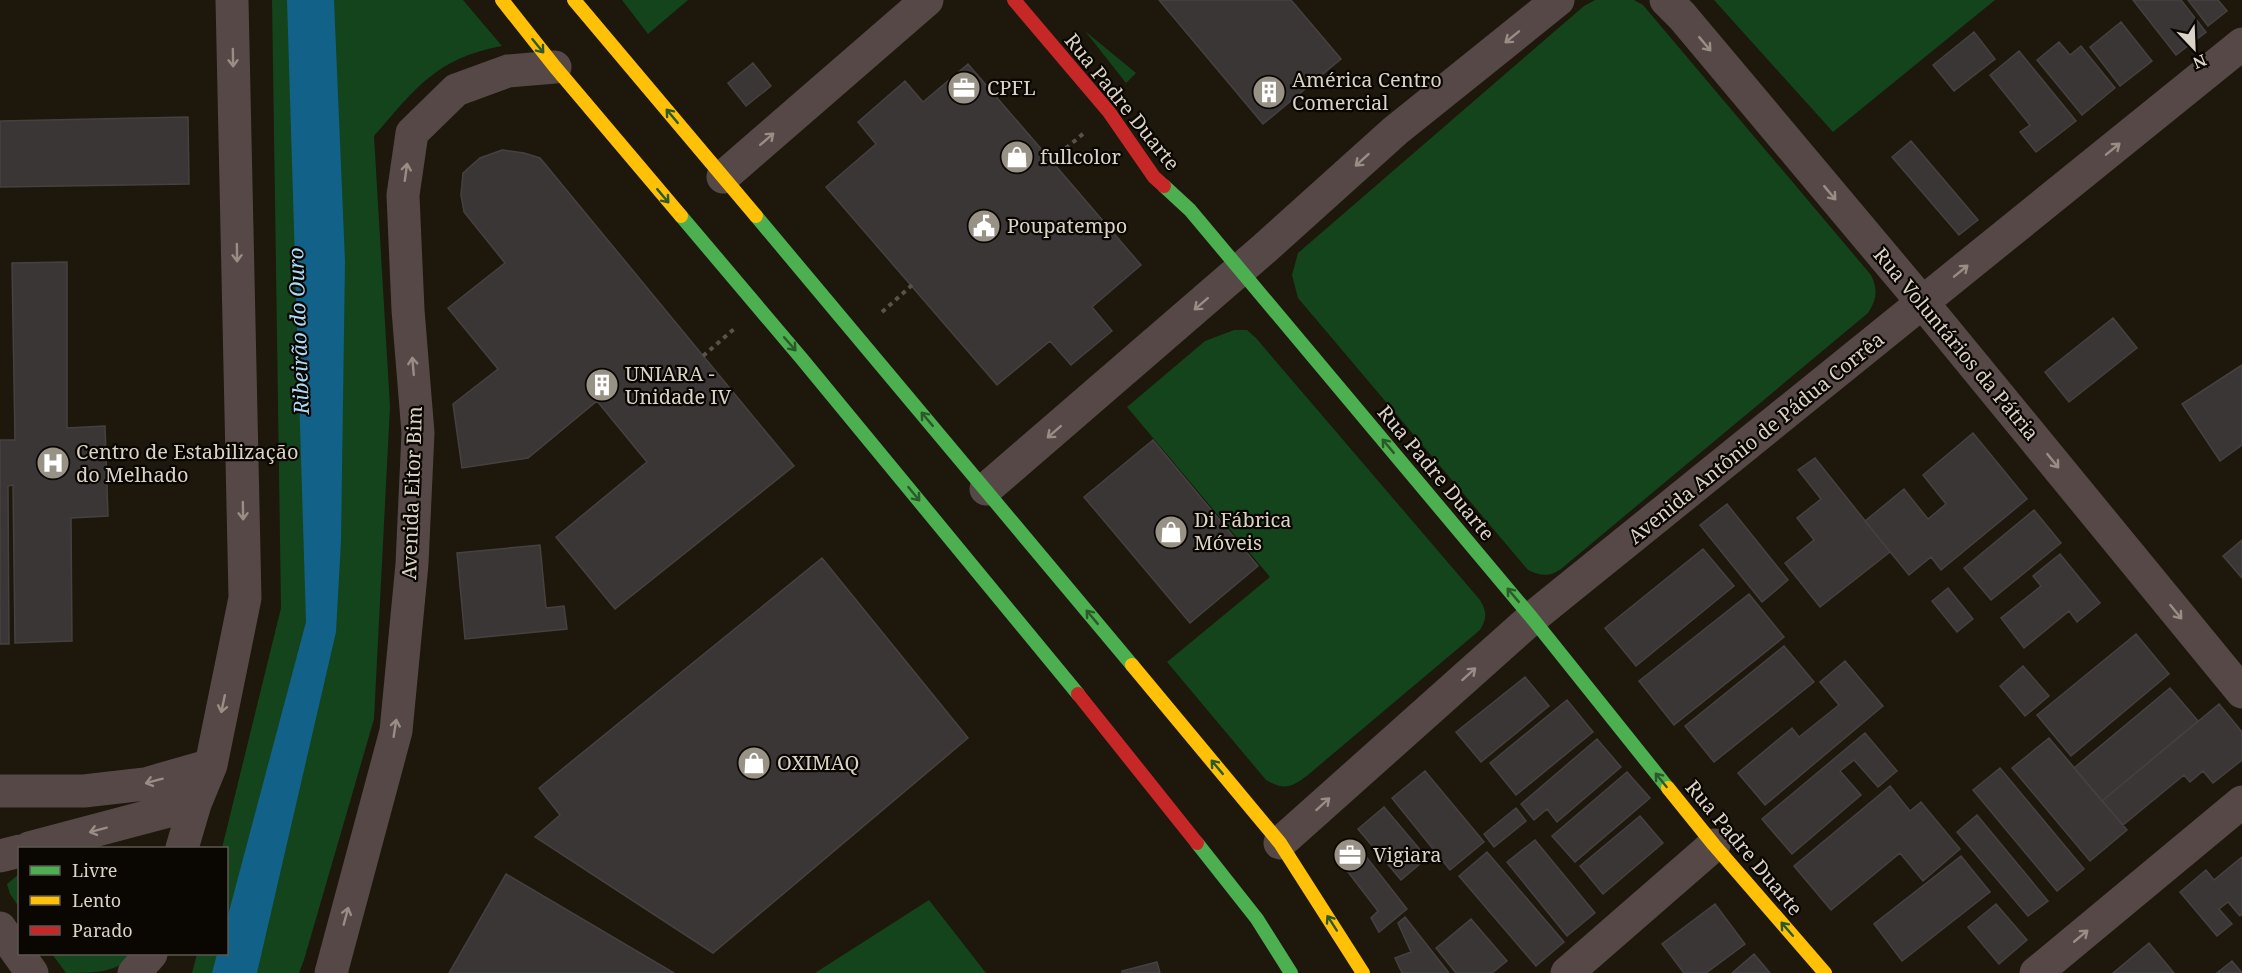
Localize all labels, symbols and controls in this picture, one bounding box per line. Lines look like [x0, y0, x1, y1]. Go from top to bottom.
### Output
north arrow [2164, 18, 2224, 78]
street label: Rua Padre Duarte [1059, 28, 1186, 176]
one-way arrow [1505, 30, 1521, 43]
one-way arrow [1698, 36, 1712, 51]
one-way arrow [532, 38, 545, 54]
one-way arrow [227, 48, 239, 68]
text: N [2189, 49, 2210, 75]
place label: América Centro Comercial [1292, 66, 1442, 116]
office icon: CPFL [946, 70, 982, 106]
place label: CPFL [987, 74, 1036, 101]
building icon: América Centro Comercial [1251, 74, 1287, 110]
one-way arrow [666, 109, 679, 125]
one-way arrow [759, 132, 774, 146]
shop icon: fullcolor [999, 139, 1035, 175]
one-way arrow [2104, 142, 2120, 155]
place label: fullcolor [1040, 143, 1122, 170]
one-way arrow [1355, 153, 1370, 167]
one-way arrow [401, 162, 412, 182]
one-way arrow [1823, 185, 1837, 200]
one-way arrow [656, 188, 670, 203]
public building icon: Poupatempo [966, 208, 1002, 244]
place label: Poupatempo [1007, 212, 1127, 239]
street label: Rua Voluntários da Pátria [1868, 242, 2045, 446]
one-way arrow [231, 243, 243, 263]
water label: Ribeirão do Ouro [281, 247, 315, 416]
one-way arrow [1953, 265, 1969, 278]
one-way arrow [1194, 297, 1209, 311]
street label: Avenida Antônio de Pádua Corrêa [1622, 326, 1889, 550]
one-way arrow [783, 336, 796, 352]
one-way arrow [407, 357, 418, 377]
place label: UNIARA - Unidade IV [625, 360, 732, 410]
building icon: UNIARA - Unidade IV [584, 367, 620, 403]
street label: Rua Padre Duarte [1372, 399, 1501, 546]
street label: Avenida Eitor Bim [395, 406, 428, 580]
one-way arrow [920, 411, 933, 427]
one-way arrow [1047, 425, 1062, 439]
place label: Centro de Estabilização do Melhado [76, 438, 298, 488]
one-way arrow [1381, 438, 1394, 454]
hospital icon: Centro de Estabilização do Melhado [35, 445, 71, 481]
one-way arrow [2046, 453, 2059, 469]
one-way arrow [907, 486, 920, 502]
one-way arrow [237, 501, 248, 521]
place label: Di Fábrica Móveis [1194, 506, 1292, 556]
shop icon: Di Fábrica Móveis [1153, 514, 1189, 550]
one-way arrow [1506, 588, 1520, 603]
one-way arrow [2170, 604, 2183, 620]
one-way arrow [1085, 610, 1099, 625]
one-way arrow [1461, 667, 1476, 681]
one-way arrow [217, 694, 228, 713]
one-way arrow [390, 719, 401, 738]
shop icon: OXIMAQ [736, 745, 772, 781]
place label: OXIMAQ [777, 749, 859, 776]
one-way arrow [1210, 759, 1223, 775]
one-way arrow [1655, 772, 1668, 788]
street label: Rua Padre Duarte [1680, 774, 1809, 921]
one-way arrow [145, 776, 164, 787]
one-way arrow [1315, 797, 1330, 811]
one-way arrow [88, 825, 107, 836]
office icon: Vigiara [1332, 837, 1368, 873]
place label: Vigiara [1373, 841, 1442, 868]
legend [18, 847, 228, 955]
text: Livre [72, 858, 118, 882]
text: Lento [72, 888, 121, 912]
one-way arrow [341, 907, 352, 926]
one-way arrow [1326, 915, 1339, 932]
text: Parado [72, 918, 133, 942]
one-way arrow [1780, 922, 1794, 937]
one-way arrow [2073, 929, 2089, 942]

